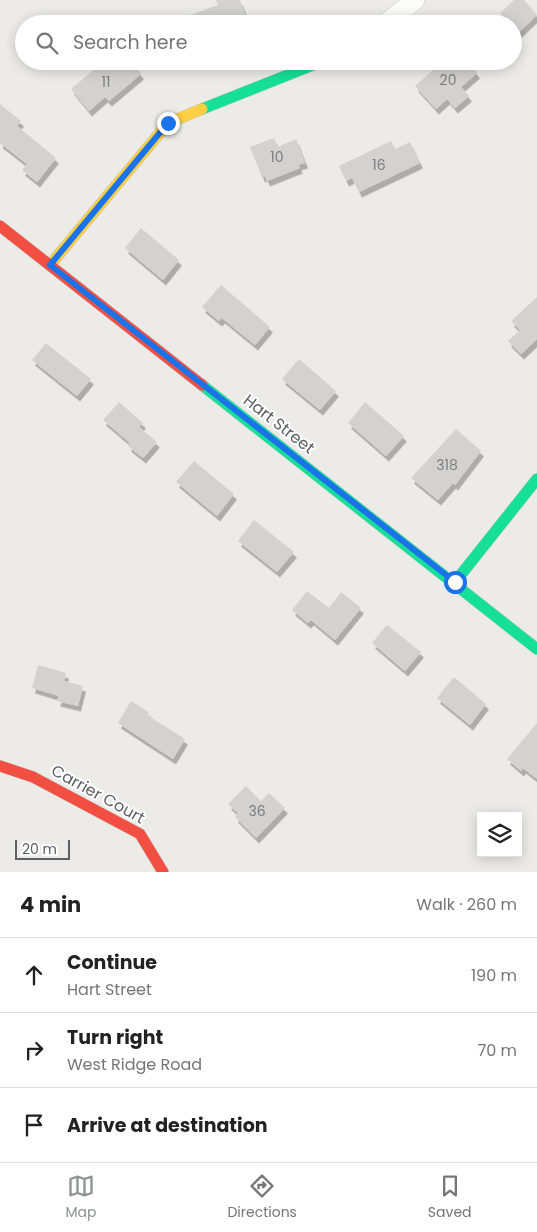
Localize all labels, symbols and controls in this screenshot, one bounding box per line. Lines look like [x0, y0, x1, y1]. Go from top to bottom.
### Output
search box [15, 15, 522, 70]
icon: search [33, 29, 61, 57]
text: Search here [73, 29, 187, 56]
house number: 20 [440, 70, 456, 90]
house number: 11 [102, 72, 110, 92]
route end [157, 112, 180, 135]
house number: 10 [270, 147, 284, 167]
house number: 16 [372, 155, 386, 175]
street label: Hart Street [239, 389, 320, 459]
house number: 318 [436, 455, 458, 475]
route start [444, 571, 467, 594]
street label: Carrier Court [47, 759, 149, 829]
house number: 36 [248, 801, 266, 821]
map controls [477, 812, 522, 857]
button: layers [477, 812, 522, 857]
scale bar [15, 837, 70, 860]
text: 20 m [22, 839, 57, 859]
text: 4 min [20, 890, 81, 919]
text: Walk · 260 m [416, 893, 517, 916]
text: Continue [67, 949, 157, 976]
icon: ahead [20, 961, 48, 989]
text: 190 m [471, 964, 517, 987]
text: Hart Street [67, 978, 152, 1001]
text: Turn right [67, 1024, 163, 1051]
icon: right [20, 1036, 48, 1064]
text: 70 m [477, 1039, 517, 1062]
text: West Ridge Road [67, 1053, 202, 1076]
icon: arrive [20, 1111, 48, 1139]
text: Arrive at destination [67, 1112, 268, 1139]
tab: Map [65, 1172, 96, 1223]
tab: Directions [227, 1172, 297, 1223]
tab: Saved [428, 1172, 472, 1223]

